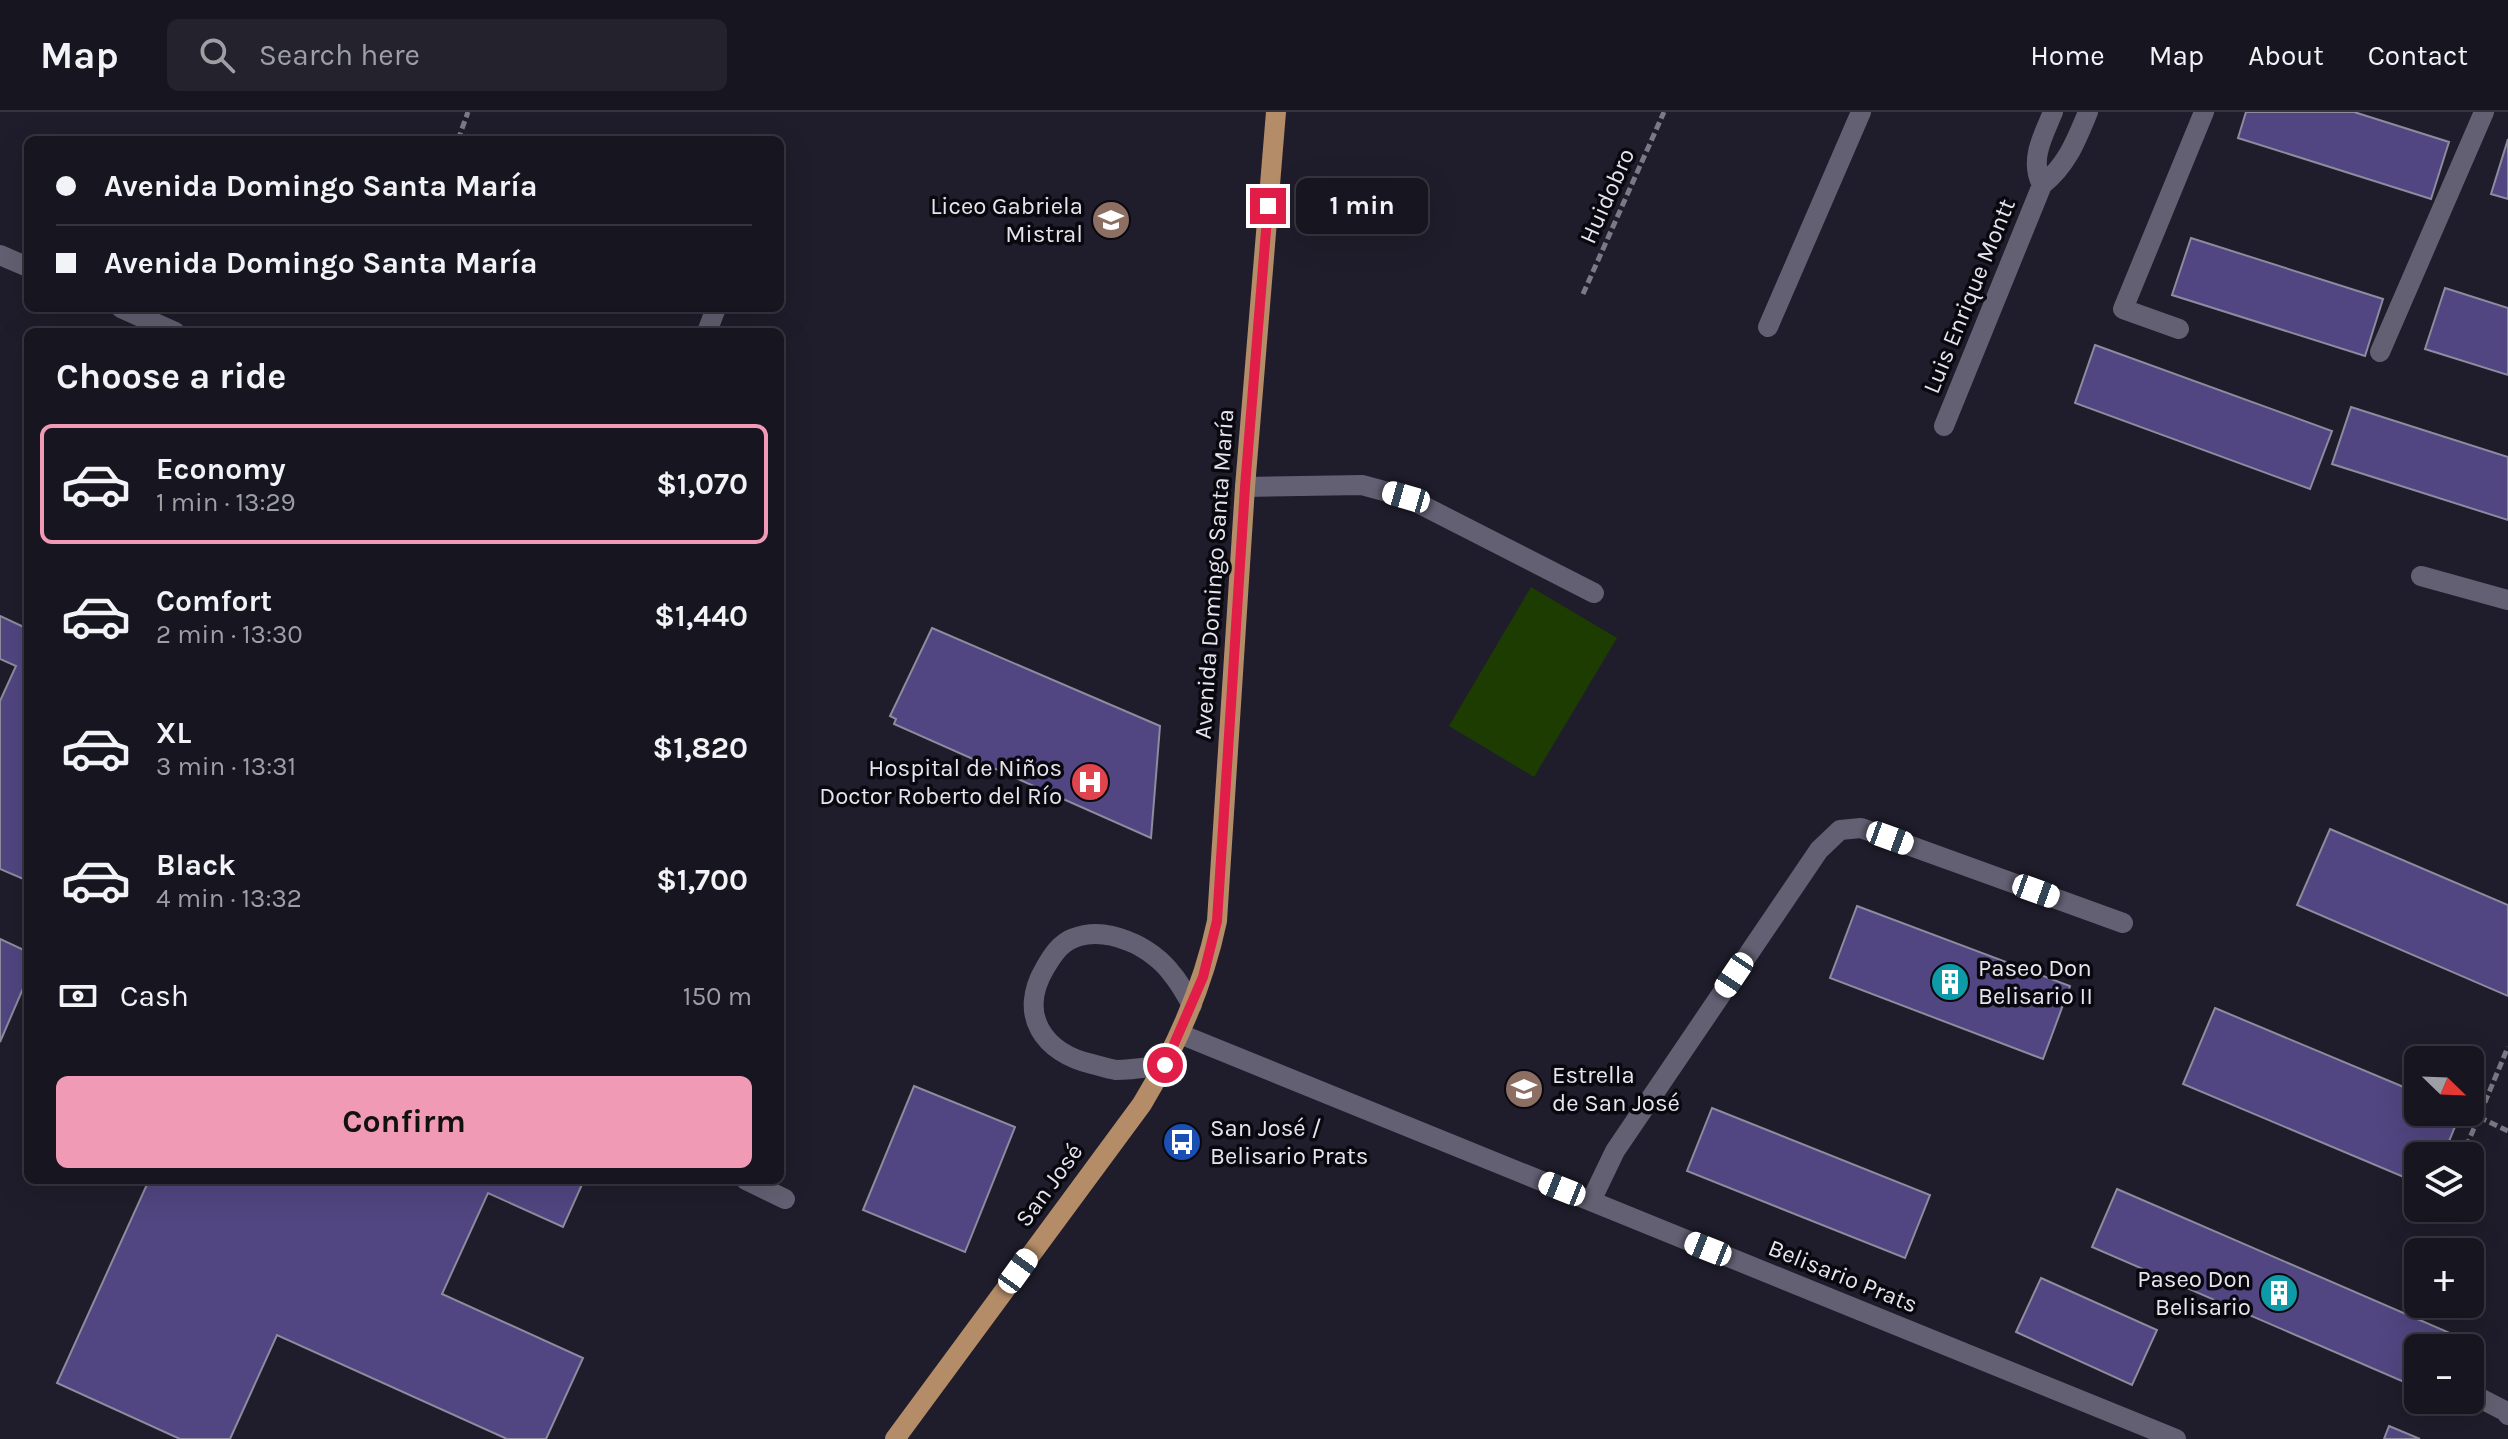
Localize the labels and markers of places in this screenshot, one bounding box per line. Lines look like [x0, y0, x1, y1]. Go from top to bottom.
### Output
place label: Liceo Gabriela Mistral [930, 192, 1083, 248]
school or university icon: Liceo Gabriela Mistral [1090, 199, 1132, 241]
place label: Hospital de Niños Doctor Roberto del Río [819, 754, 1062, 810]
hospital icon: Hospital de Niños Doctor Roberto del Río [1069, 761, 1111, 803]
place label: Paseo Don Belisario II [1978, 954, 2093, 1010]
building icon: Paseo Don Belisario II [1929, 961, 1971, 1003]
place label: Estrella de San José [1552, 1061, 1680, 1117]
school or university icon: Estrella de San José [1503, 1068, 1545, 1110]
place label: San José / Belisario Prats [1210, 1114, 1368, 1170]
bus stop icon: San José / Belisario Prats [1161, 1121, 1203, 1163]
place label: Paseo Don Belisario [2137, 1265, 2251, 1321]
building icon: Paseo Don Belisario [2258, 1272, 2300, 1314]

